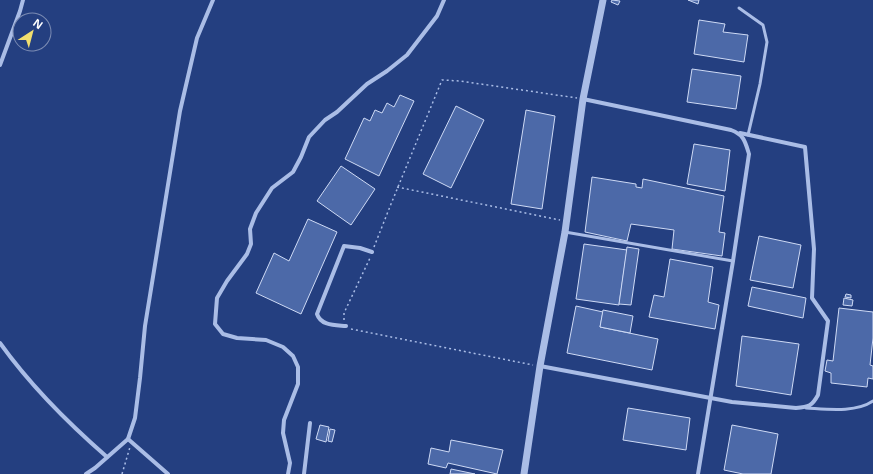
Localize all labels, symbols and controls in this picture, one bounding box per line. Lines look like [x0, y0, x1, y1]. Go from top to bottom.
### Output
north arrow [12, 12, 52, 52]
text: N [30, 15, 46, 32]

